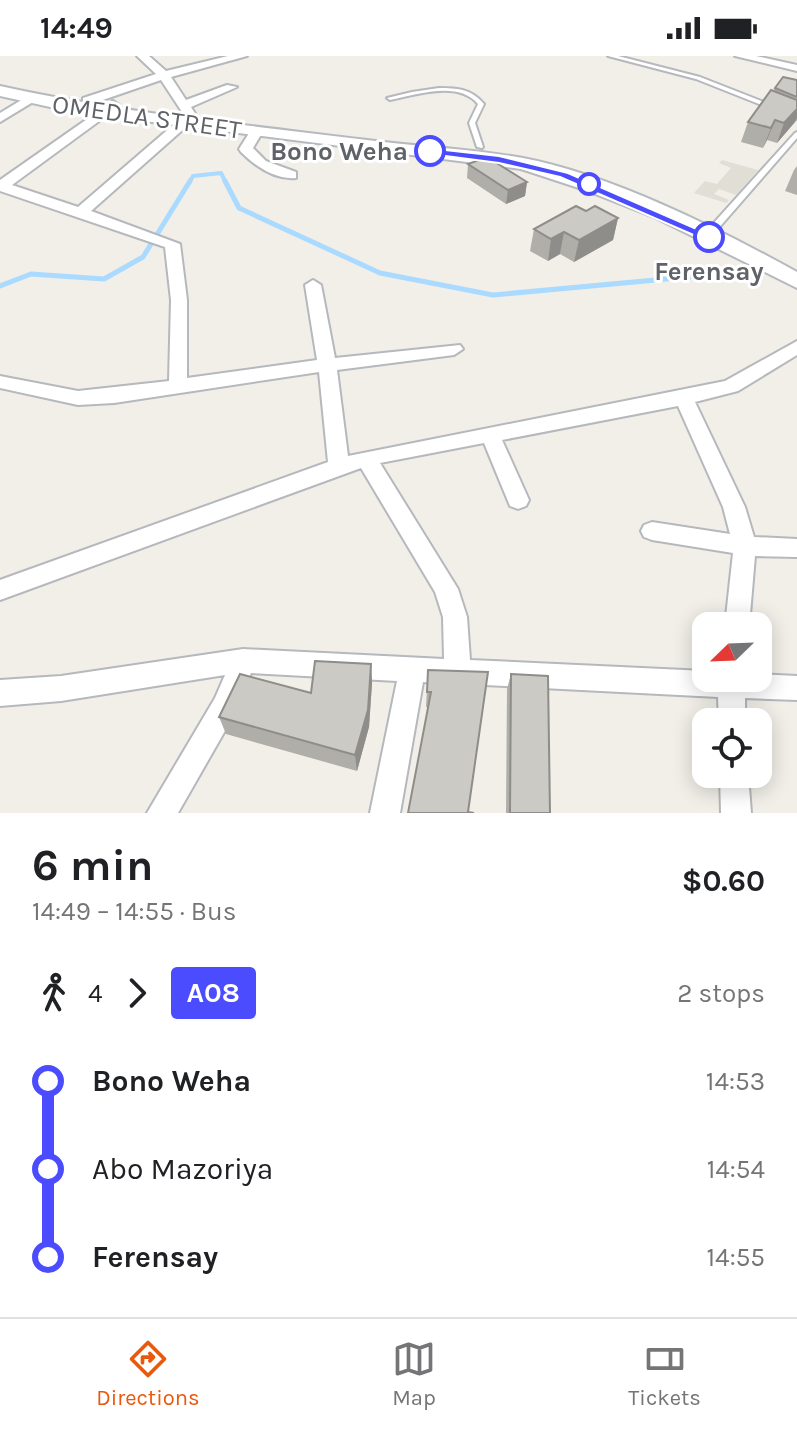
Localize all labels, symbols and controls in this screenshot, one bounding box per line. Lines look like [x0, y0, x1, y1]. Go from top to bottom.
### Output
text: 14:49 [40, 10, 113, 46]
street label: OMEDLA STREET [50, 88, 244, 146]
place label: Bono Weha [270, 136, 408, 167]
marker: Bono Weha [415, 136, 445, 166]
unlabelled marker [578, 173, 600, 195]
marker: Ferensay [694, 222, 724, 252]
place label: Ferensay [654, 256, 764, 287]
north arrow [692, 612, 772, 692]
map controls [692, 612, 772, 788]
button: locate [692, 708, 772, 788]
text: 6 min [32, 840, 153, 891]
text: $0.60 [682, 863, 765, 899]
text: 14:49 – 14:55 · Bus [32, 896, 236, 927]
icon: walk [32, 971, 76, 1015]
icon: forward [115, 971, 159, 1015]
text: A08 [187, 976, 240, 1009]
text: 4 [88, 978, 103, 1009]
text: 2 stops [677, 978, 765, 1009]
text: Bono Weha [92, 1063, 251, 1099]
text: 14:53 [706, 1066, 765, 1097]
text: Abo Mazoriya [92, 1151, 273, 1187]
text: 14:54 [707, 1154, 765, 1185]
text: Ferensay [92, 1239, 218, 1275]
text: 14:55 [707, 1242, 765, 1273]
tab: Directions [96, 1337, 200, 1411]
tab: Map [392, 1337, 436, 1411]
tab: Tickets [628, 1337, 701, 1411]

